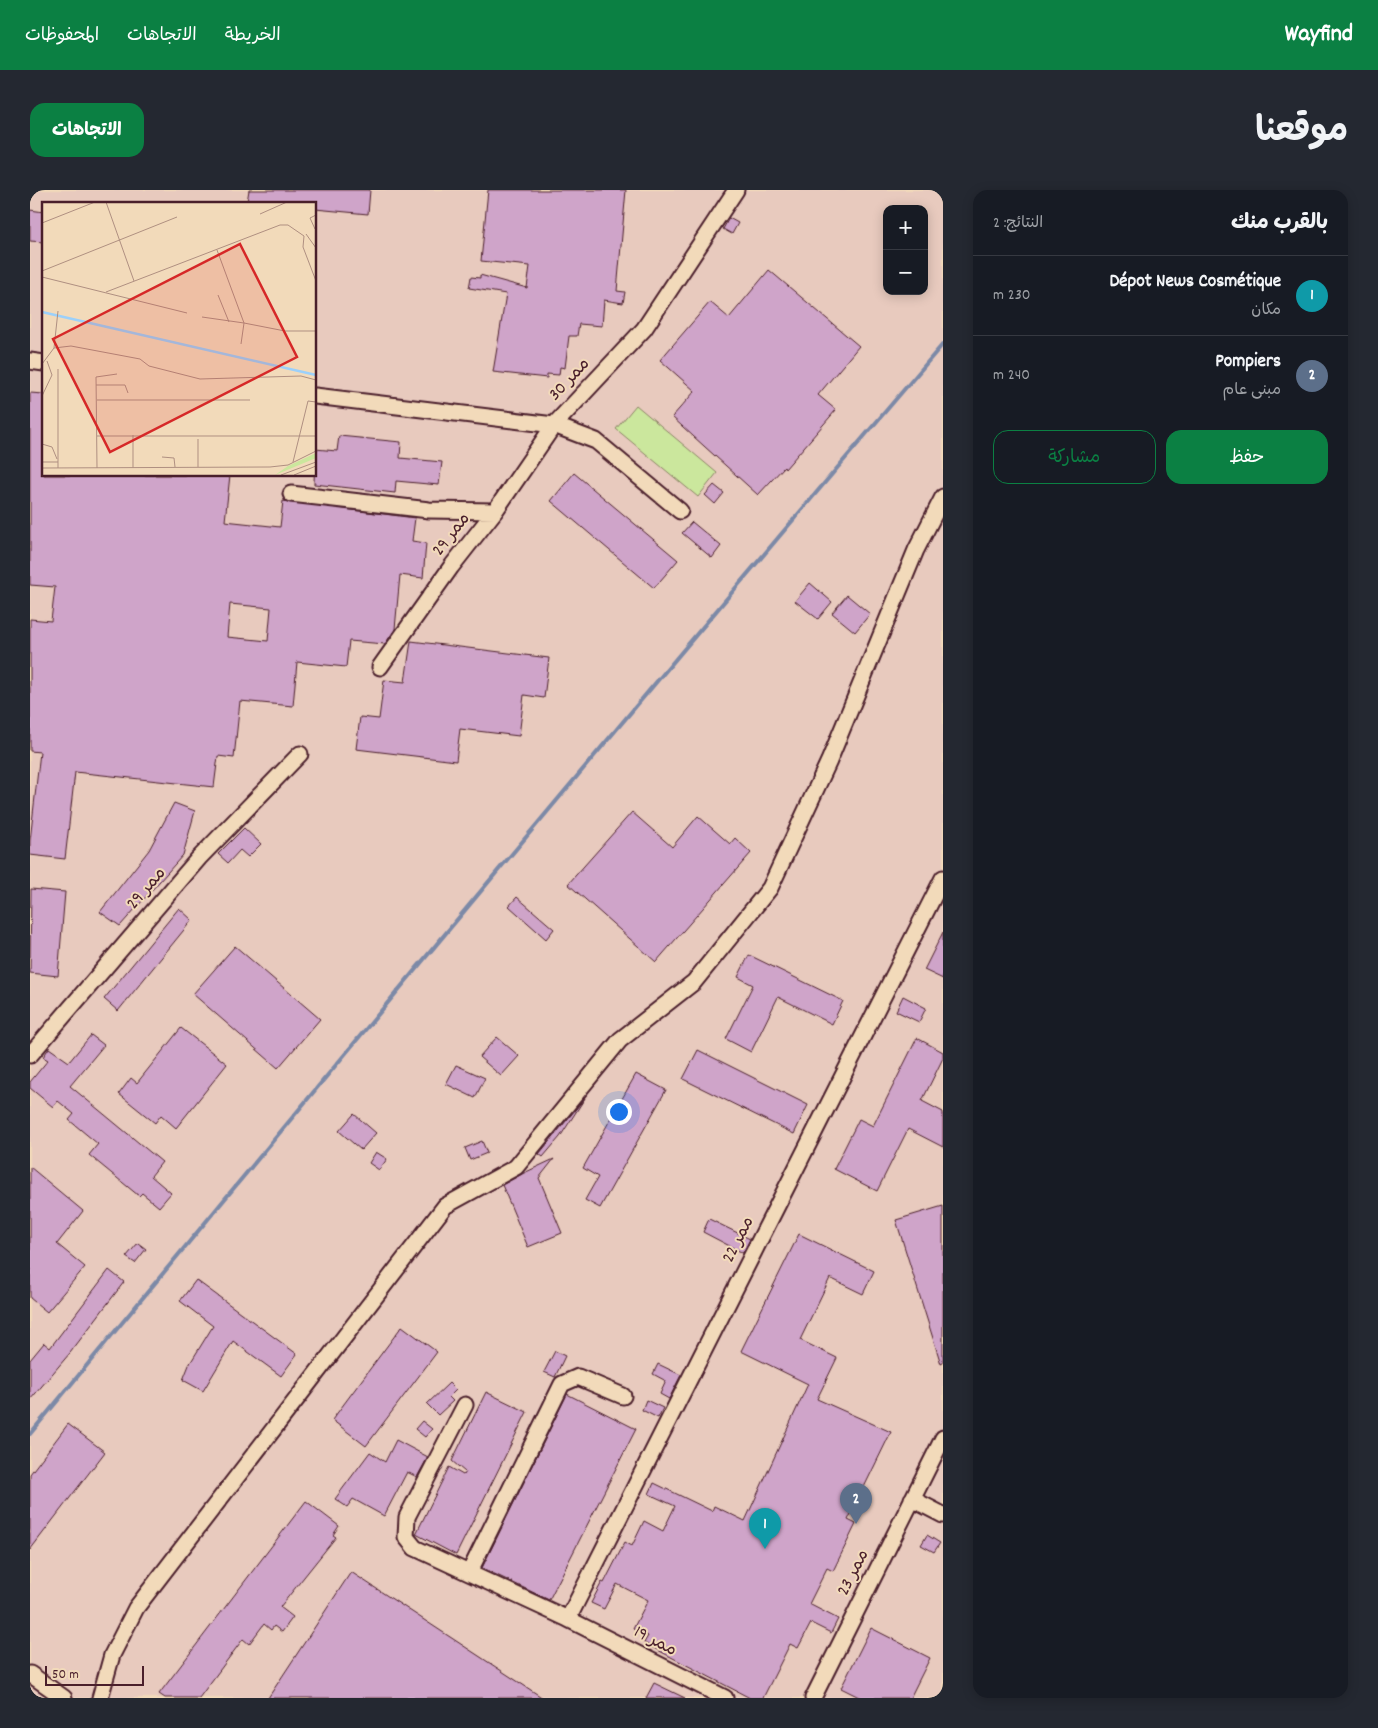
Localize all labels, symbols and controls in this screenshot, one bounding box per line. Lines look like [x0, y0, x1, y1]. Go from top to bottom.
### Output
text: Wayfind [1285, 18, 1353, 52]
text: المحفوظات [25, 24, 99, 49]
text: الاتجاهات [127, 24, 197, 49]
text: الخريطة [225, 24, 281, 49]
button: الاتجاهات [30, 103, 144, 157]
text: موقعنا [1255, 108, 1348, 158]
inset map [42, 202, 316, 476]
map controls [883, 205, 928, 295]
button: + [883, 205, 928, 250]
text: بالقرب منك [1231, 209, 1328, 239]
text: النتائج: 2 [993, 212, 1043, 235]
button: − [883, 250, 928, 295]
text: Dépot News Cosmétique [1110, 269, 1281, 296]
text: 230 m [993, 284, 1031, 307]
text: 1 [1310, 284, 1314, 307]
text: مكان [1251, 299, 1281, 322]
text: Pompiers [1215, 349, 1281, 376]
street label: ممر 30 [543, 353, 597, 407]
text: 240 m [993, 364, 1030, 387]
text: 2 [1309, 364, 1316, 387]
text: مبنى عام [1223, 379, 1281, 402]
button: مشاركة [993, 430, 1156, 484]
button: حفظ [1166, 430, 1328, 484]
street label: ممر 29 [427, 508, 477, 562]
street label: ممر 29 [121, 862, 173, 916]
your location [606, 1099, 632, 1125]
street label: ممر 22 [717, 1212, 761, 1268]
pin: 2 [840, 1483, 872, 1524]
pin: 1 [749, 1508, 781, 1549]
street label: ممر 23 [832, 1545, 876, 1601]
street label: ممر 19 [629, 1621, 681, 1663]
scale bar [45, 1663, 144, 1686]
text: 50 m [52, 1665, 79, 1685]

